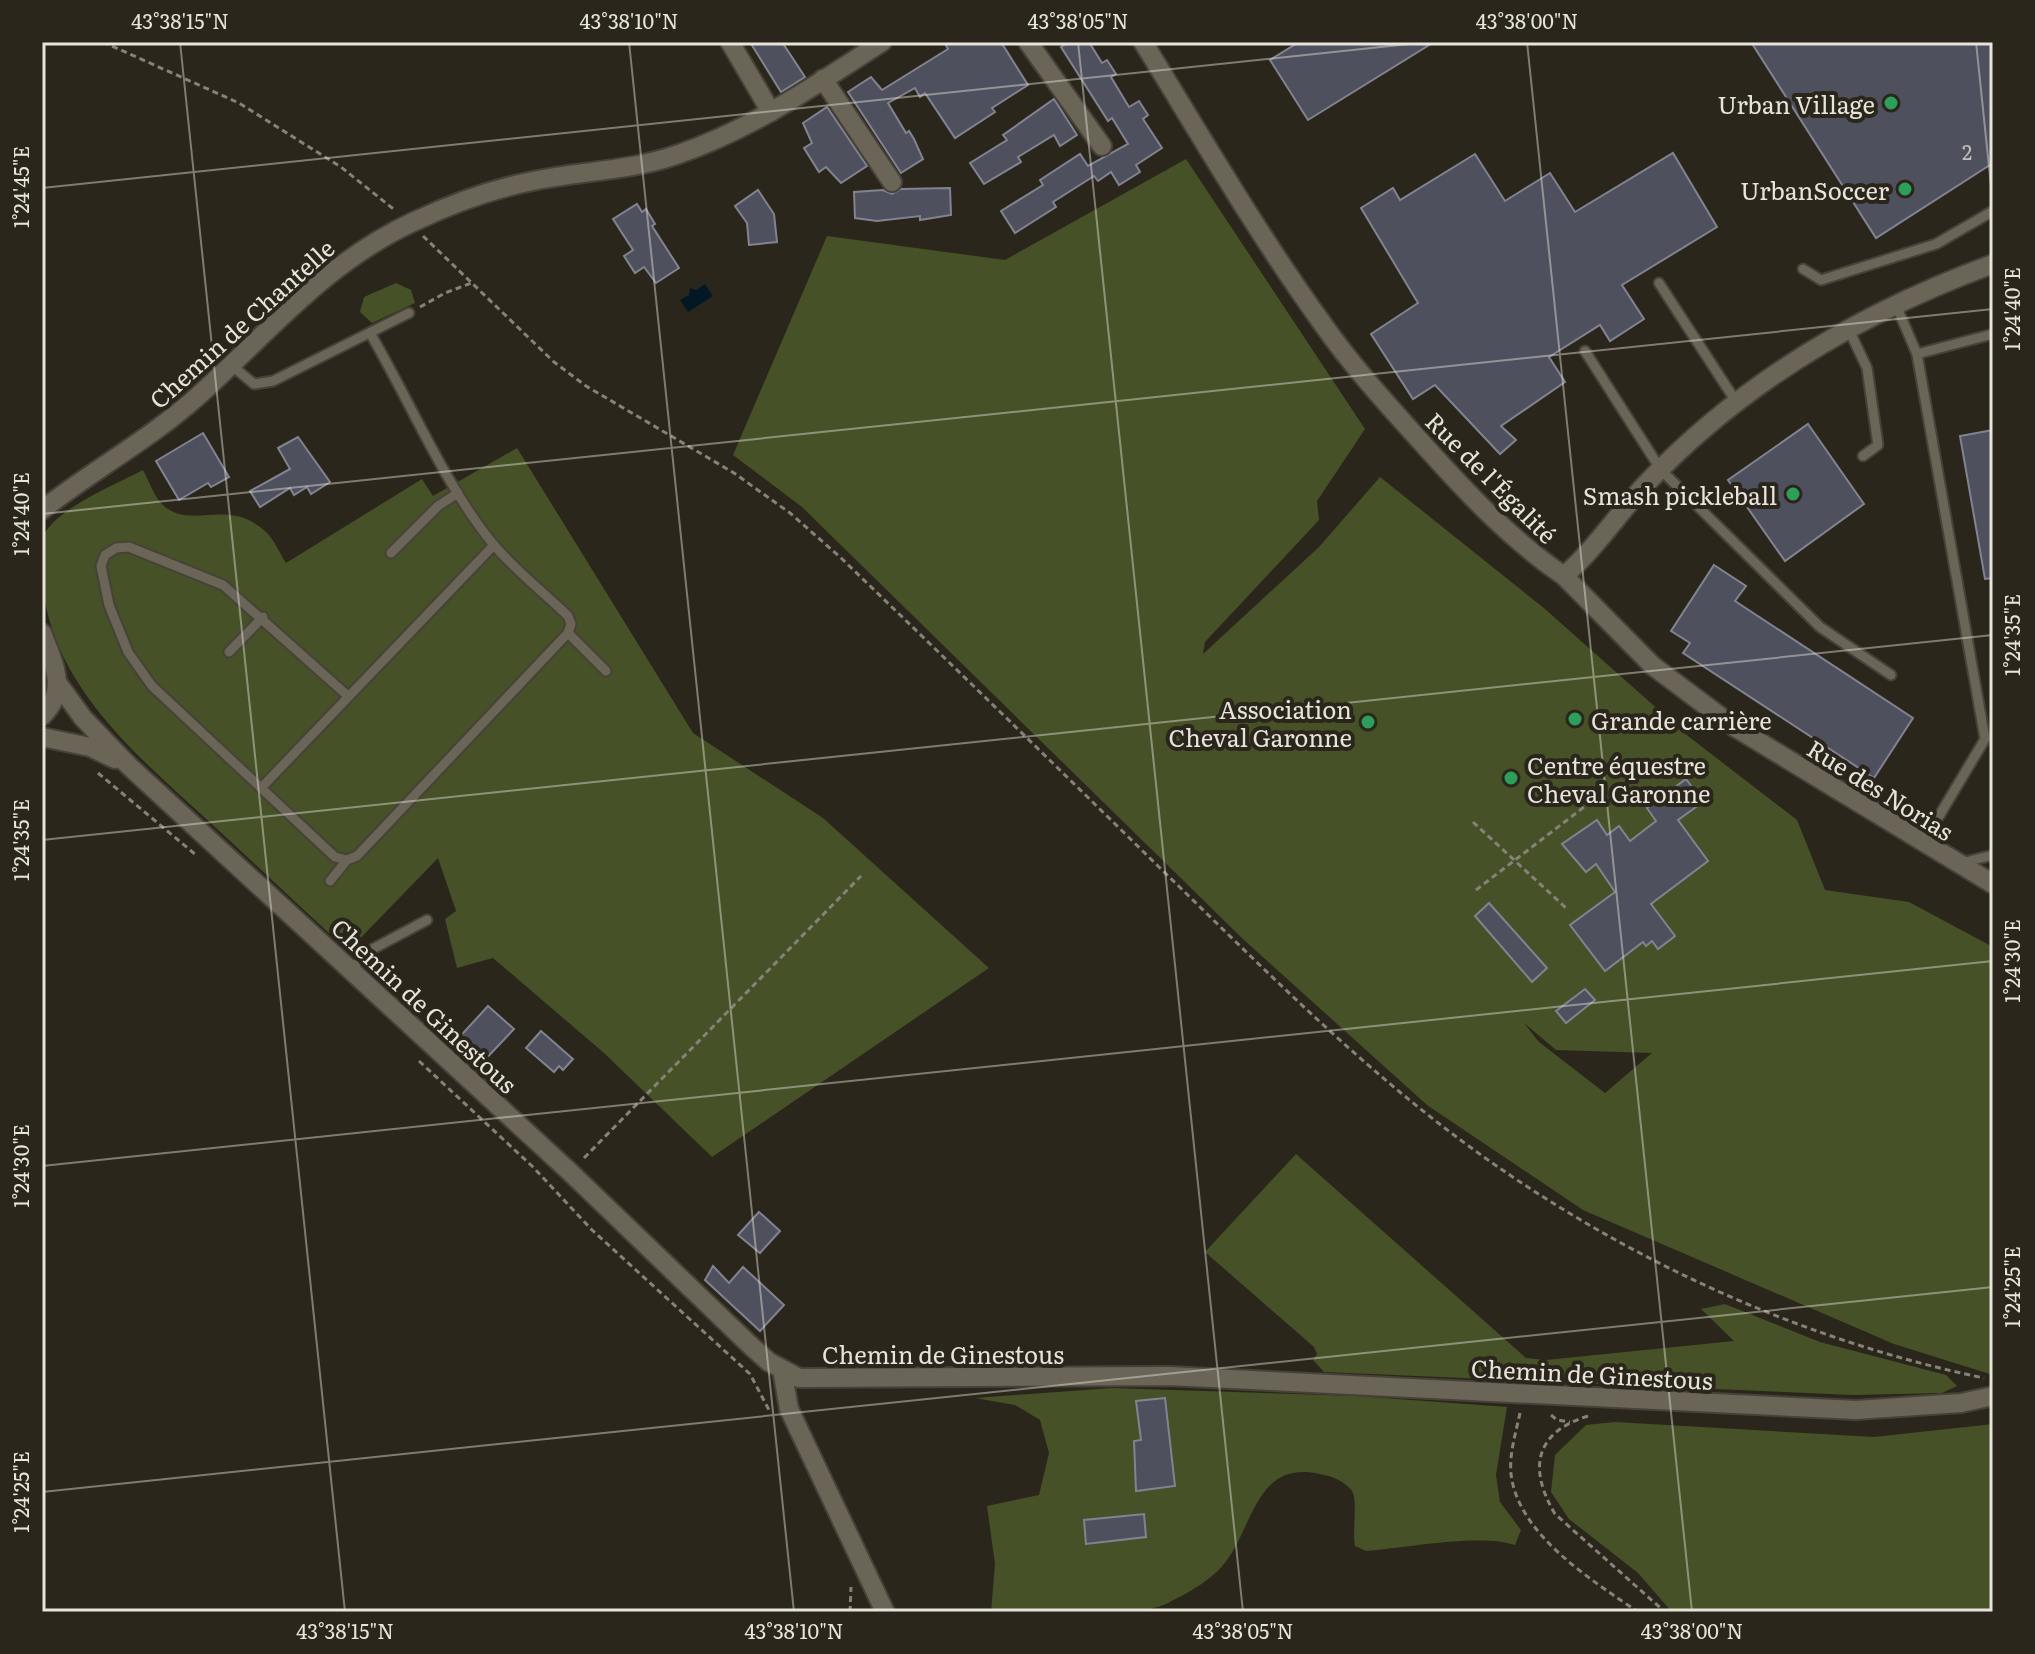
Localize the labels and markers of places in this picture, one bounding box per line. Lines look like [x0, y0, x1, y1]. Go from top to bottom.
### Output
place label: Urban Village [1717, 86, 1875, 121]
marker: Urban Village [1882, 94, 1900, 112]
place label: UrbanSoccer [1740, 172, 1890, 207]
marker: UrbanSoccer [1896, 180, 1914, 198]
place label: Smash pickleball [1583, 477, 1777, 512]
marker: Smash pickleball [1784, 485, 1802, 503]
place label: Association Cheval Garonne [1168, 691, 1352, 754]
place label: Grande carrière [1591, 702, 1772, 737]
marker: Grande carrière [1566, 710, 1584, 728]
marker: Association Cheval Garonne [1359, 713, 1377, 731]
place label: Centre équestre Cheval Garonne [1527, 747, 1711, 810]
marker: Centre équestre Cheval Garonne [1502, 769, 1520, 787]

